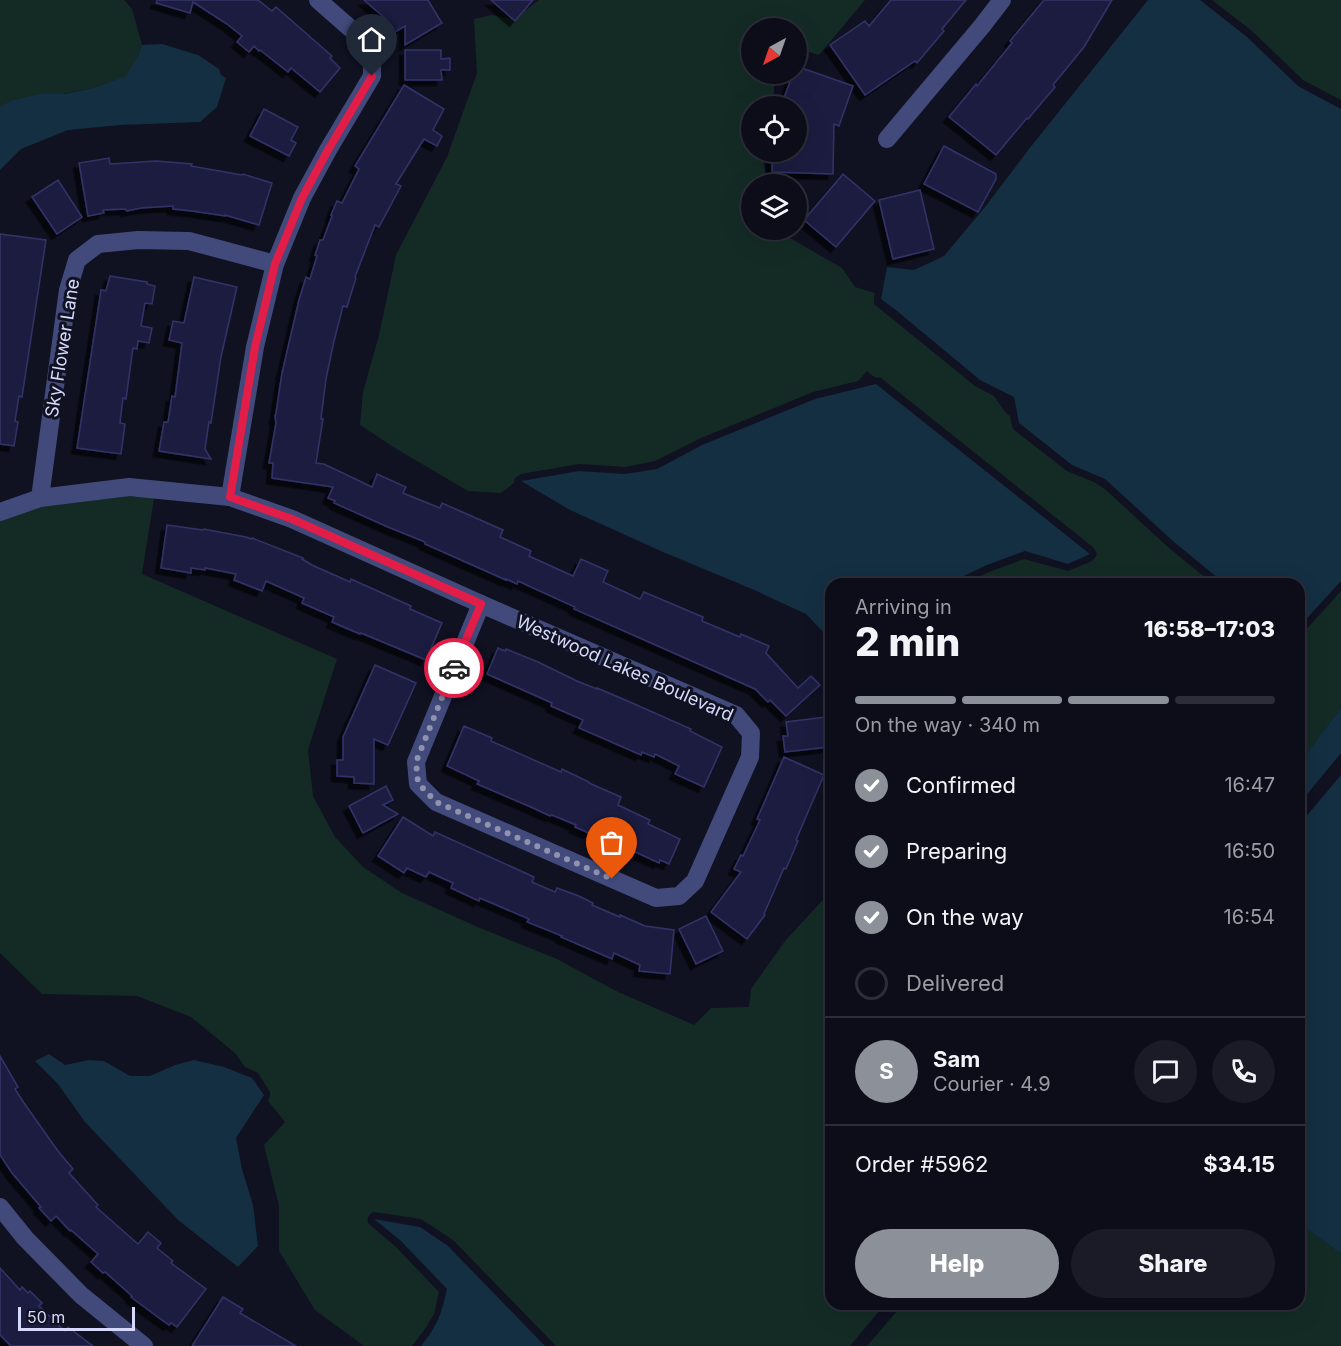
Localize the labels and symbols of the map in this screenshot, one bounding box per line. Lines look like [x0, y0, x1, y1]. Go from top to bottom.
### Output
pin [346, 14, 397, 76]
north arrow [741, 18, 807, 84]
street label: Sky Flower Lane [41, 277, 83, 419]
street label: Westwood Lakes Boulevard [513, 611, 737, 725]
courier [424, 638, 484, 698]
pin [586, 817, 637, 879]
scale bar [18, 1304, 135, 1332]

